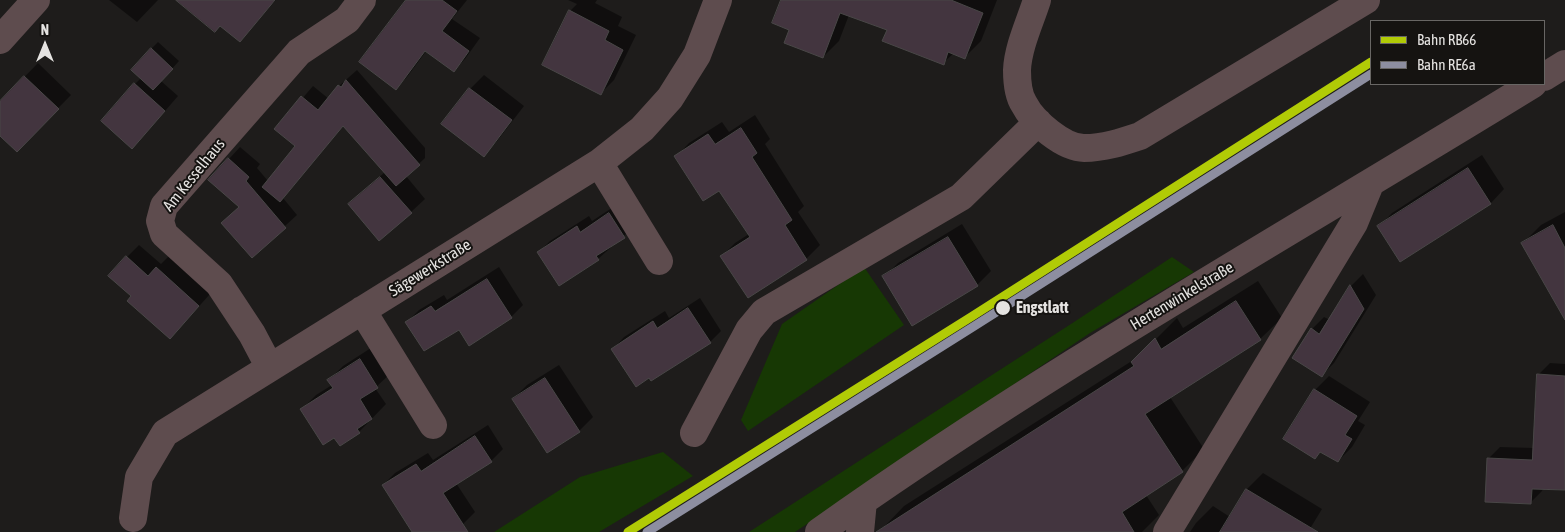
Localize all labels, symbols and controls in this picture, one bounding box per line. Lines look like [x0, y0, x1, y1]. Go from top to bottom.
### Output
north arrow [20, 20, 70, 70]
legend [1370, 20, 1545, 85]
text: N [41, 22, 49, 38]
text: Bahn RB66 [1417, 31, 1476, 48]
text: Bahn RE6a [1417, 56, 1476, 73]
street label: Am Kesselhaus [159, 135, 229, 215]
street label: Sägewerkstraße [385, 235, 475, 301]
street label: Hertenwinkelstraße [1127, 258, 1237, 334]
place label: Engstlatt [1016, 298, 1069, 318]
marker: Engstlatt [994, 299, 1012, 317]

